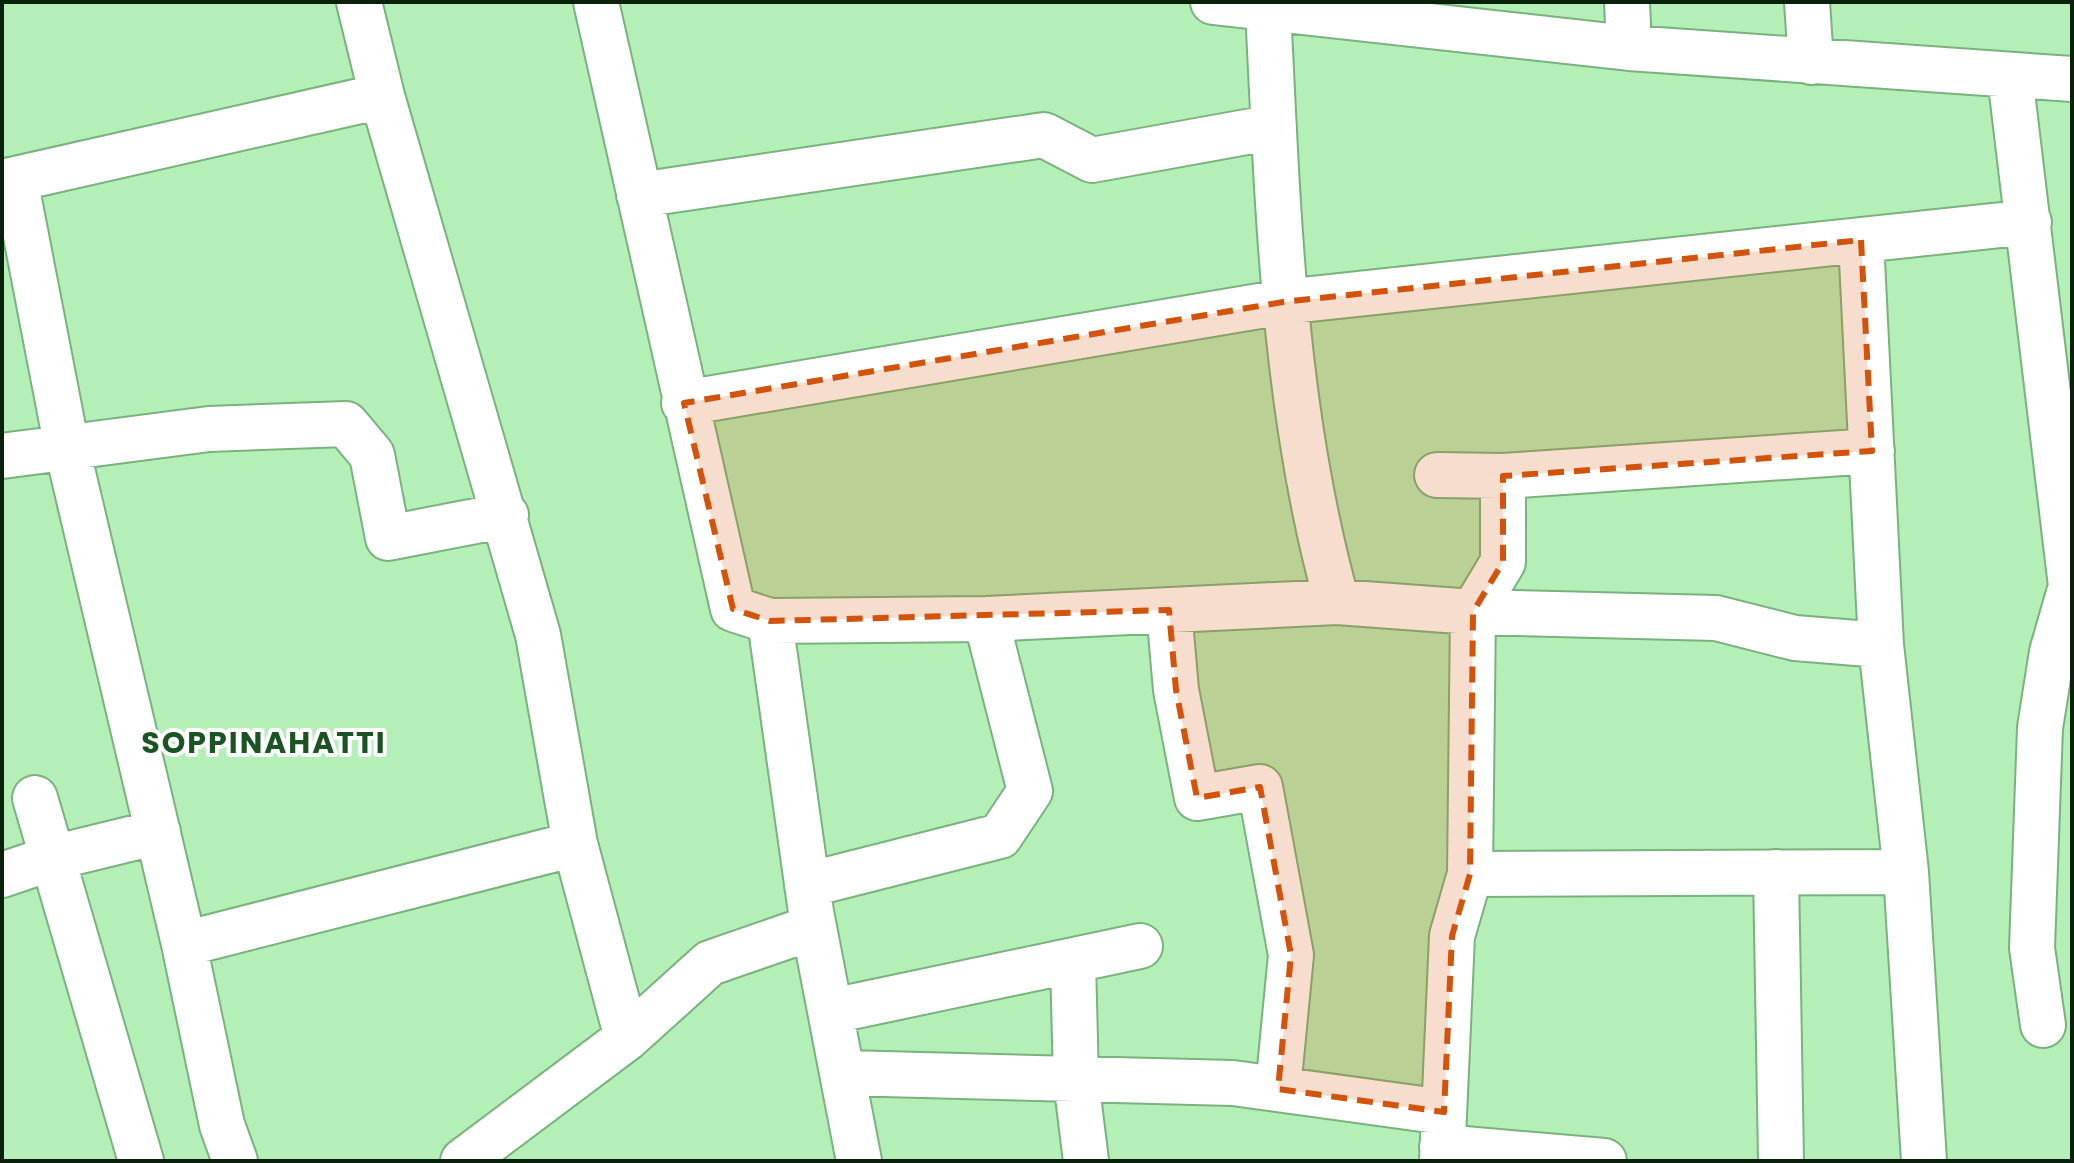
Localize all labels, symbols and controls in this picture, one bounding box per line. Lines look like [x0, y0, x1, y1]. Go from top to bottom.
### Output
district label: SOPPINAHATTI [141, 721, 387, 764]

